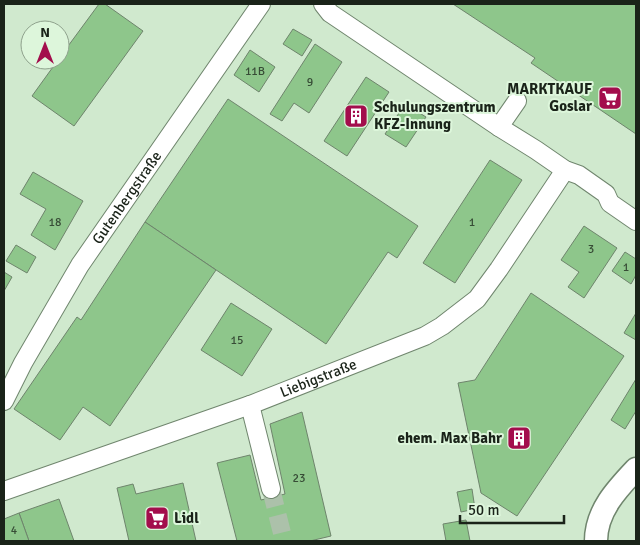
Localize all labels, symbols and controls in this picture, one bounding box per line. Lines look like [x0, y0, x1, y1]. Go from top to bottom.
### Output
north arrow [20, 20, 70, 70]
text: N [40, 24, 50, 41]
house number: 11B [245, 64, 265, 79]
house number: 9 [307, 75, 313, 90]
place label: MARKTKAUF Goslar [507, 80, 592, 115]
supermarket icon: MARKTKAUF Goslar [597, 85, 623, 111]
place label: Schulungszentrum KFZ-Innung [374, 98, 496, 133]
building icon: Schulungszentrum KFZ-Innung [343, 103, 369, 129]
street label: Gutenbergstraße [88, 147, 165, 248]
house number: 18 [49, 215, 61, 230]
house number: 1 [469, 215, 475, 230]
house number: 3 [588, 242, 594, 257]
house number: 1 [623, 260, 629, 275]
house number: 15 [231, 333, 243, 348]
street label: Liebigstraße [277, 355, 359, 401]
building icon: ehem. Max Bahr [506, 425, 532, 451]
place label: ehem. Max Bahr [398, 429, 502, 447]
house number: 23 [293, 471, 305, 486]
scale bar [460, 492, 564, 524]
text: 50 m [468, 501, 499, 519]
supermarket icon: Lidl [144, 505, 170, 531]
place label: Lidl [174, 509, 199, 527]
house number: 4 [11, 523, 18, 538]

